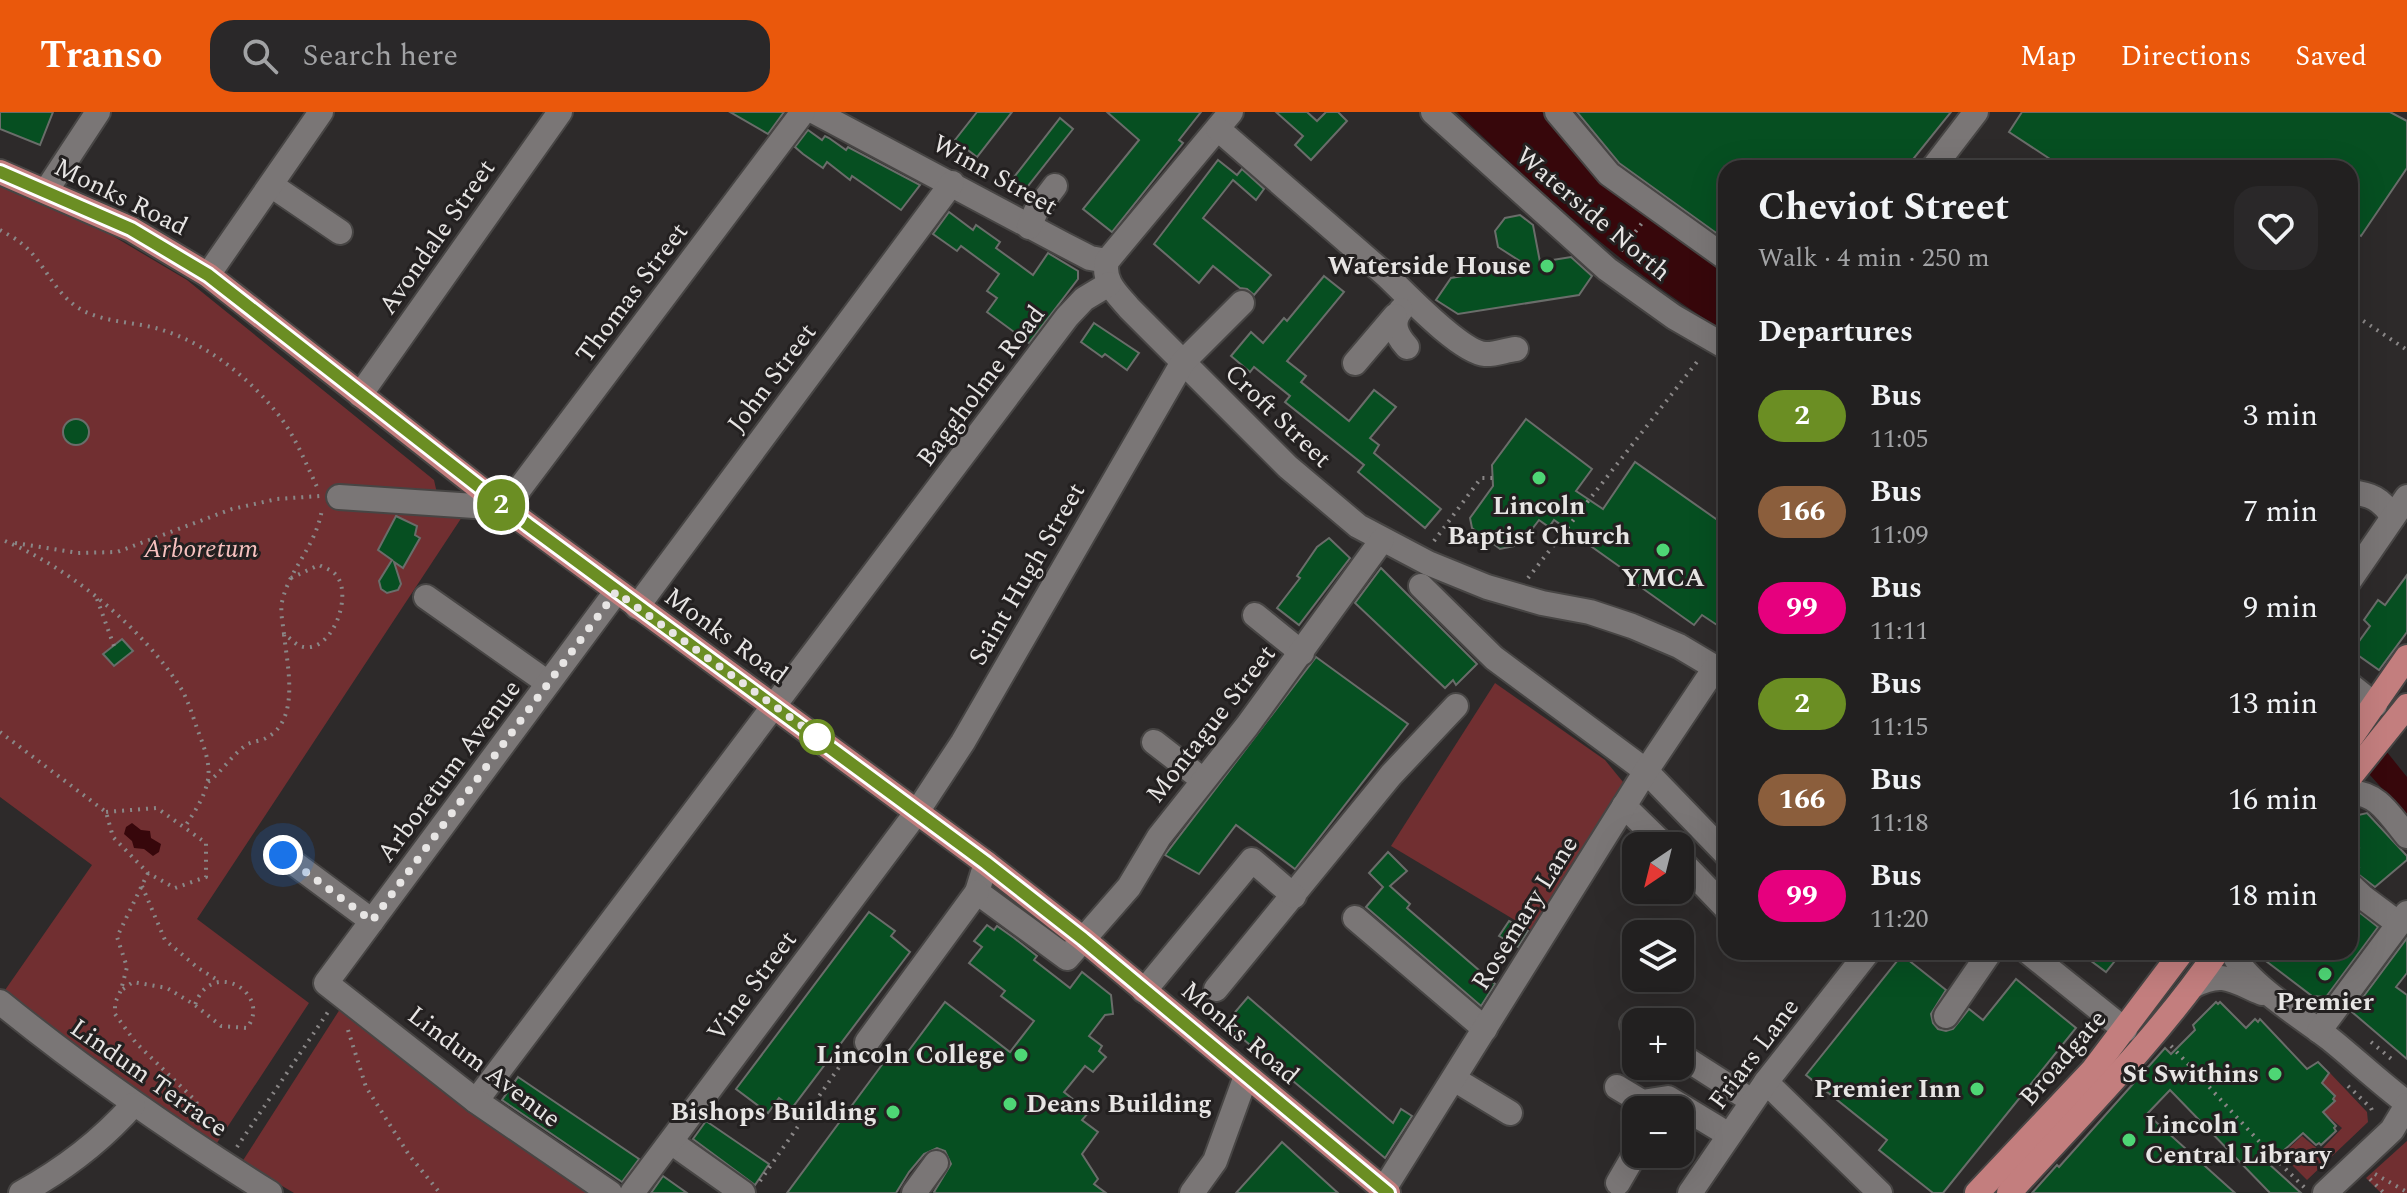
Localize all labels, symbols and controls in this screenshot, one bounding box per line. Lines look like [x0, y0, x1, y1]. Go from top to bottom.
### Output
search box [210, 20, 770, 92]
text: Transo [40, 27, 162, 85]
text: Search here [302, 33, 458, 79]
icon: search [238, 34, 282, 78]
text: Map [2020, 35, 2077, 78]
text: Directions [2121, 35, 2251, 78]
text: Saved [2295, 35, 2367, 78]
street label: Winn Street [925, 124, 1065, 226]
street label: Waterside North [1506, 137, 1680, 291]
street label: Monks Road [47, 147, 195, 247]
street label: Avondale Street [368, 151, 506, 323]
text: Cheviot Street [1758, 179, 2009, 237]
button: heart [2234, 186, 2318, 270]
street label: Thomas Street [566, 214, 698, 372]
text: Walk · 4 min · 250 m [1758, 238, 1990, 278]
place label: Waterside House [1327, 246, 1531, 286]
marker: Waterside House [1538, 257, 1556, 275]
street label: Baggholme Road [907, 296, 1055, 476]
text: Departures [1758, 309, 1913, 355]
street label: John Street [717, 315, 827, 441]
street label: Croft Street [1215, 354, 1341, 478]
text: Bus [1870, 373, 1922, 419]
text: 3 min [2243, 393, 2318, 439]
text: 2 [1794, 394, 1810, 437]
text: 11:05 [1870, 419, 1929, 459]
marker: Lincoln Baptist Church [1530, 469, 1548, 487]
text: Bus [1870, 469, 1922, 515]
street label: Saint Hugh Street [958, 475, 1096, 673]
line badge: 2 [475, 479, 527, 531]
text: 2 [493, 483, 509, 526]
place label: Lincoln Baptist Church [1447, 486, 1631, 556]
text: 7 min [2243, 489, 2318, 535]
text: 166 [1778, 490, 1826, 533]
text: 11:09 [1870, 515, 1929, 555]
park label: Arboretum [143, 529, 258, 569]
marker: YMCA [1654, 541, 1672, 559]
place label: YMCA [1621, 558, 1705, 598]
text: Bus [1870, 565, 1922, 611]
street label: Monks Road [656, 577, 796, 695]
text: 9 min [2243, 585, 2318, 631]
text: 99 [1786, 586, 1818, 629]
text: 11:11 [1870, 611, 1929, 651]
street label: Montague Street [1136, 636, 1286, 812]
text: Bus [1870, 661, 1922, 707]
street label: Arboretum Avenue [367, 671, 531, 871]
text: 13 min [2228, 681, 2318, 727]
text: 2 [1794, 682, 1810, 725]
text: 11:15 [1870, 707, 1929, 747]
unlabelled marker [800, 720, 834, 754]
text: Bus [1870, 757, 1922, 803]
text: 16 min [2228, 777, 2318, 823]
text: 166 [1778, 778, 1826, 821]
text: 11:18 [1870, 803, 1929, 843]
street label: Rosemary Lane [1461, 828, 1589, 998]
north arrow [1622, 832, 1694, 904]
map controls [1622, 832, 1694, 1168]
your location [263, 835, 303, 875]
text: Bus [1870, 853, 1922, 899]
text: 18 min [2228, 873, 2318, 919]
text: 99 [1786, 874, 1818, 917]
text: 11:20 [1870, 899, 1929, 939]
button: layers [1622, 920, 1694, 992]
street label: Vine Street [697, 922, 807, 1050]
marker: Premier [2316, 965, 2334, 983]
street label: Monks Road [1172, 971, 1308, 1095]
place label: Premier [2276, 982, 2375, 1022]
street label: Friars Lane [1699, 990, 1809, 1118]
street label: Lindum Avenue [399, 996, 569, 1138]
street label: Broadgate [2009, 1001, 2117, 1115]
button: + [1622, 1008, 1694, 1080]
street label: Lindum Terrace [62, 1009, 236, 1147]
place label: Lincoln College [816, 1035, 1005, 1075]
marker: Lincoln College [1012, 1046, 1030, 1064]
place label: St Swithins [2122, 1054, 2259, 1094]
marker: St Swithins [2266, 1065, 2284, 1083]
place label: Premier Inn [1814, 1069, 1961, 1109]
marker: Premier Inn [1968, 1080, 1986, 1098]
place label: Deans Building [1026, 1084, 1212, 1124]
place label: Bishops Building [670, 1092, 877, 1132]
marker: Deans Building [1001, 1095, 1019, 1113]
button: − [1622, 1096, 1694, 1168]
marker: Bishops Building [884, 1103, 902, 1121]
place label: Lincoln Central Library [2145, 1105, 2333, 1175]
marker: Lincoln Central Library [2120, 1131, 2138, 1149]

